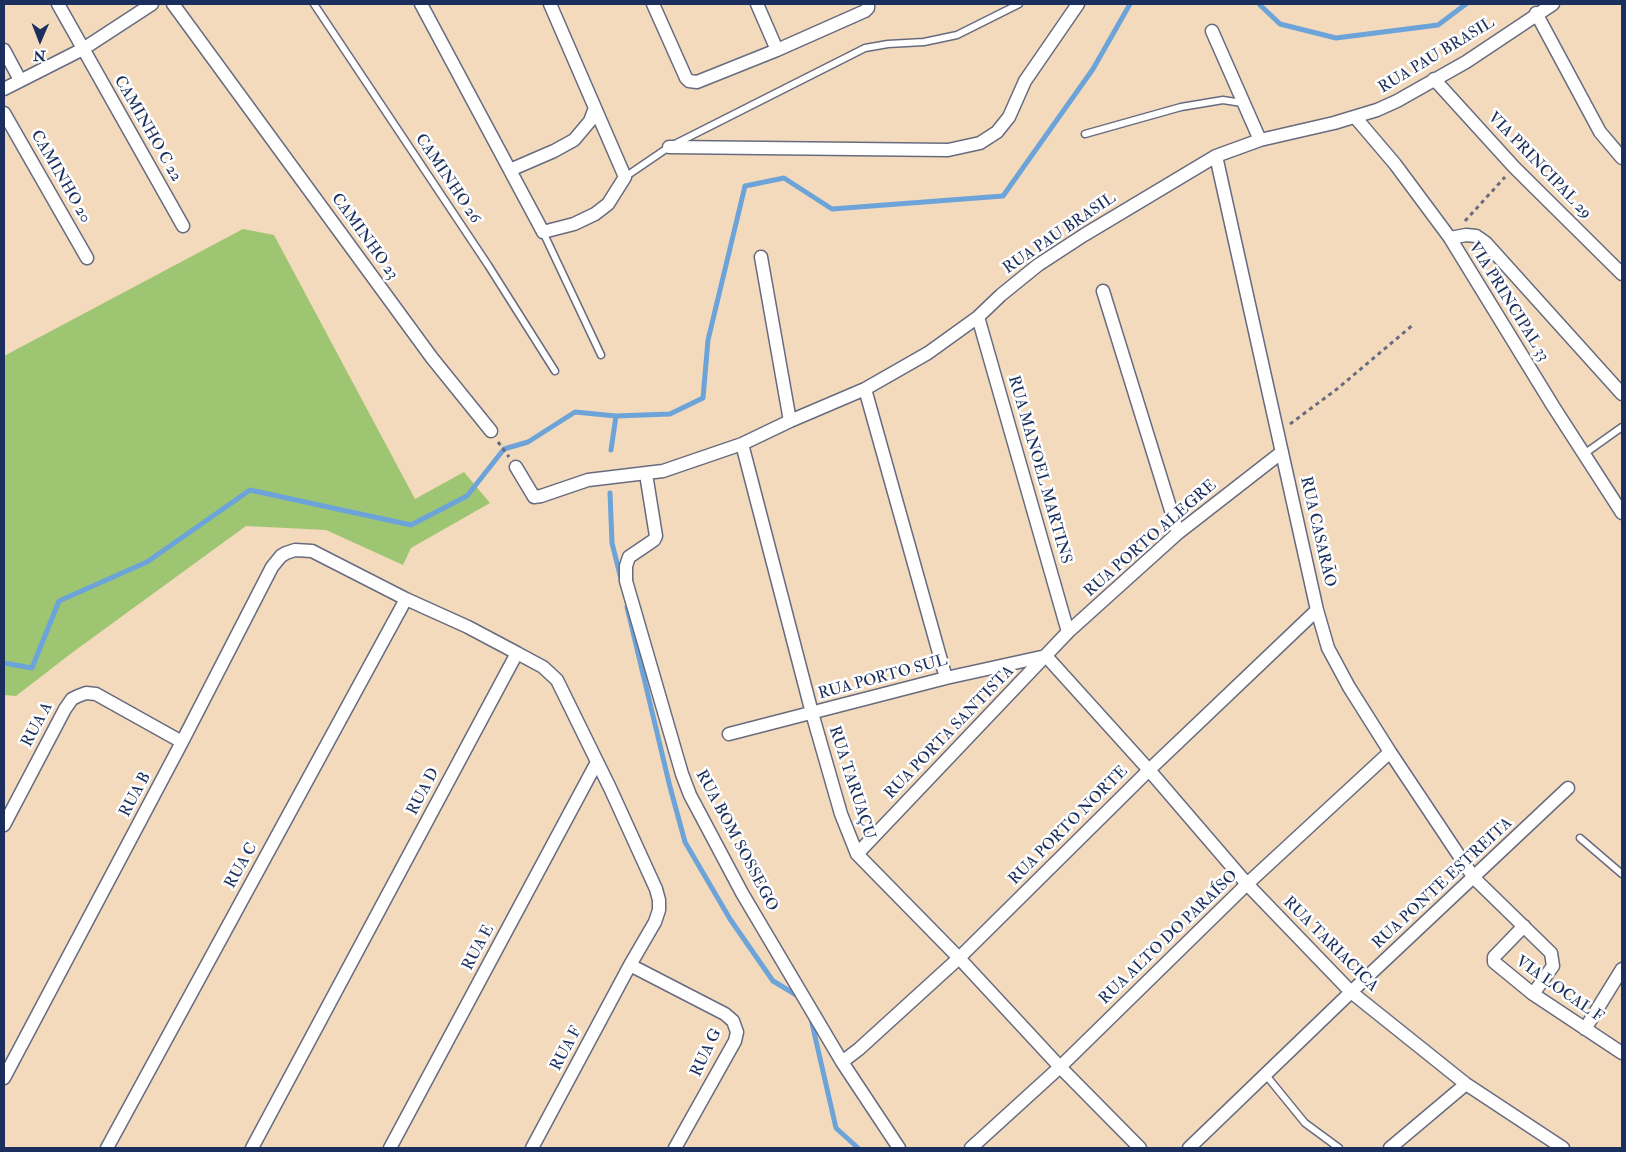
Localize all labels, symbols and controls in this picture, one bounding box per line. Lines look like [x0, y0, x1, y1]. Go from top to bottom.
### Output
street label: RUA PAU BRASIL [1376, 14, 1498, 98]
north arrow [15, 15, 65, 65]
text: N [33, 47, 46, 64]
street label: CAMINHO C 22 [109, 73, 185, 185]
street label: VIA PRINCIPAL 29 [1483, 109, 1595, 223]
street label: CAMINHO 20 [26, 127, 94, 227]
street label: CAMINHO 26 [410, 131, 484, 227]
street label: RUA PAU BRASIL [1000, 189, 1120, 279]
street label: CAMINHO 23 [326, 190, 402, 284]
street label: VIA PRINCIPAL 33 [1464, 239, 1552, 365]
street label: RUA MANOEL MARTINS [1003, 374, 1075, 566]
street label: RUA CASARÃO [1295, 475, 1339, 589]
street label: RUA PORTO ALEGRE [1081, 476, 1221, 602]
street label: RUA PORTO SUL [816, 652, 950, 704]
street label: RUA PORTA SANTISTA [881, 662, 1019, 804]
street label: RUA A [18, 699, 58, 751]
street label: RUA TARUAÇU [824, 724, 878, 842]
street label: RUA PORTO NORTE [1005, 762, 1133, 890]
street label: RUA D [404, 765, 444, 819]
street label: RUA BOM SOSSEGO [691, 767, 781, 915]
street label: RUA B [116, 769, 156, 821]
street label: RUA PONTE ESTREITA [1369, 814, 1517, 954]
street label: RUA C [222, 840, 262, 892]
street label: RUA ALTO DO PARAÍSO [1096, 867, 1242, 1009]
street label: RUA TARIACICA [1278, 893, 1382, 997]
street label: RUA E [459, 922, 499, 974]
street label: VIA LOCAL F [1511, 953, 1607, 1027]
street label: RUA F [547, 1024, 587, 1074]
street label: RUA G [688, 1026, 726, 1080]

